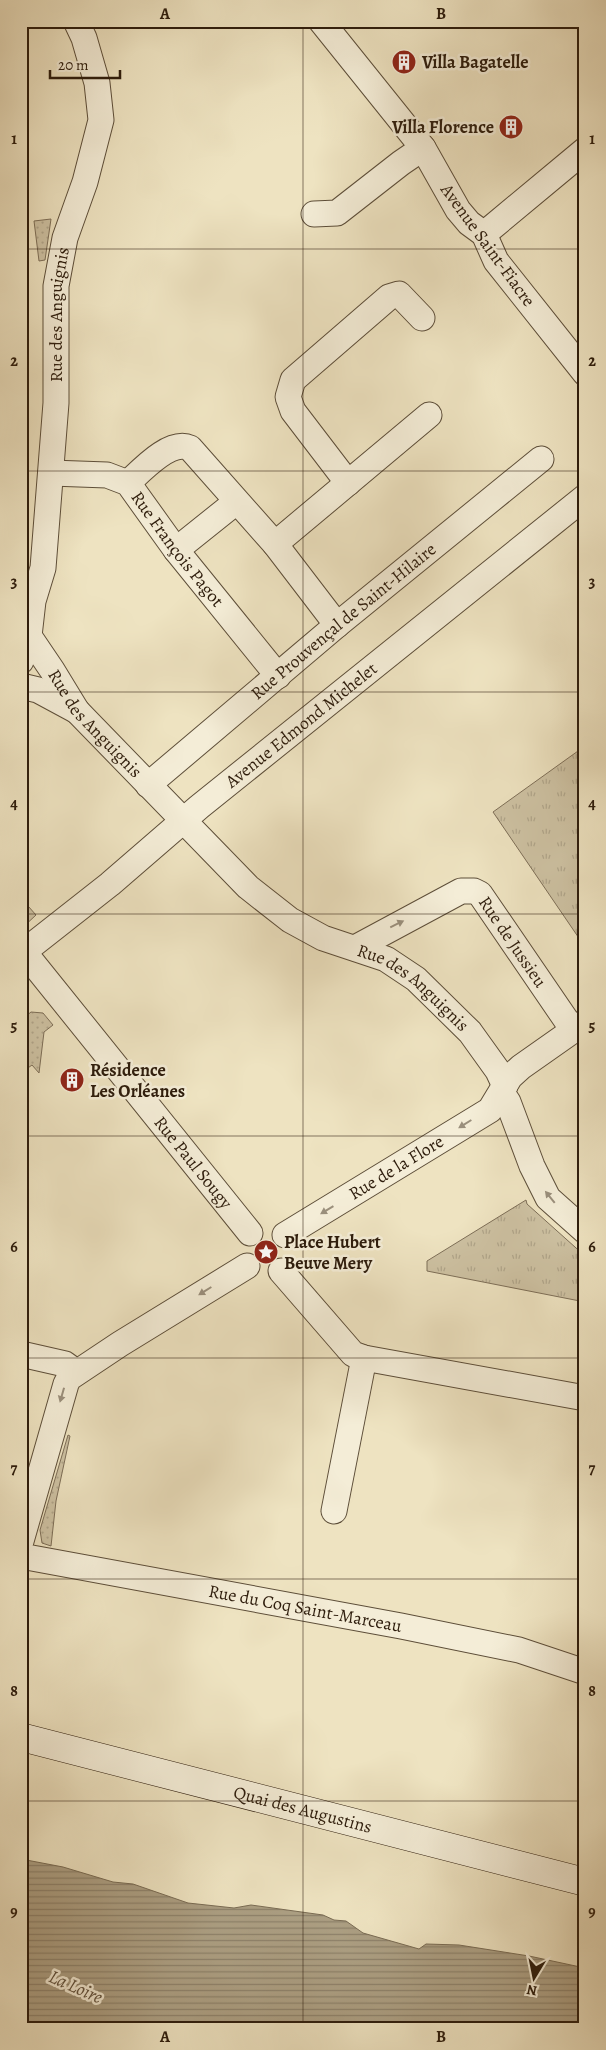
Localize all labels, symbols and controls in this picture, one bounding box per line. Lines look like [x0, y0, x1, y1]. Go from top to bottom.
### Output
text: A [159, 3, 171, 25]
text: B [436, 3, 446, 25]
scale bar [50, 48, 120, 80]
building icon: Villa Bagatelle [391, 49, 417, 75]
place label: Villa Bagatelle [421, 50, 529, 74]
text: 20 m [58, 55, 89, 75]
building icon: Villa Florence [498, 114, 524, 140]
place label: Villa Florence [391, 115, 494, 139]
text: 1 [11, 128, 17, 150]
text: 1 [589, 128, 595, 150]
street label: Avenue Saint-Fiacre [435, 178, 541, 311]
street label: Rue des Anguignis [44, 245, 75, 382]
text: 2 [10, 350, 18, 372]
text: 2 [588, 350, 596, 372]
street label: Rue François Pagot [126, 486, 229, 612]
street label: Rue Prouvençal de Saint-Hilaire [246, 537, 441, 705]
text: 3 [11, 571, 18, 593]
text: 3 [589, 571, 596, 593]
street label: Avenue Edmond Michelet [220, 657, 382, 794]
street label: Rue des Anguignis [42, 665, 147, 783]
text: 4 [10, 793, 18, 815]
text: 4 [588, 793, 596, 815]
street label: Rue de Jussieu [473, 891, 553, 992]
one-way arrow [390, 920, 404, 928]
street label: Rue des Anguignis [354, 938, 474, 1036]
text: 5 [11, 1015, 18, 1037]
text: 5 [589, 1015, 596, 1037]
place label: Résidence Les Orléanes [90, 1058, 185, 1103]
building icon: Résidence Les Orléanes [59, 1067, 85, 1093]
street label: Rue Paul Sougy [149, 1111, 238, 1215]
one-way arrow [459, 1119, 472, 1129]
street label: Rue de la Flore [344, 1129, 448, 1205]
one-way arrow [544, 1191, 555, 1204]
one-way arrow [321, 1205, 334, 1214]
place label: Place Hubert Beuve Mery [284, 1230, 381, 1275]
text: 6 [10, 1236, 18, 1258]
text: 6 [588, 1236, 596, 1258]
place icon: Place Hubert Beuve Mery [253, 1239, 279, 1265]
one-way arrow [199, 1287, 212, 1296]
one-way arrow [58, 1388, 66, 1403]
text: 7 [11, 1458, 18, 1480]
text: 7 [589, 1458, 596, 1480]
street label: Rue du Coq Saint-Marceau [207, 1579, 404, 1638]
text: 8 [10, 1680, 18, 1702]
text: 8 [588, 1680, 596, 1702]
street label: Quai des Augustins [231, 1780, 375, 1839]
text: 9 [10, 1901, 18, 1923]
text: 9 [588, 1901, 596, 1923]
north arrow [508, 1952, 558, 2002]
water label: La Loire [45, 1964, 107, 2010]
text: N [525, 1980, 539, 2001]
text: A [159, 2026, 171, 2048]
text: B [436, 2026, 446, 2048]

